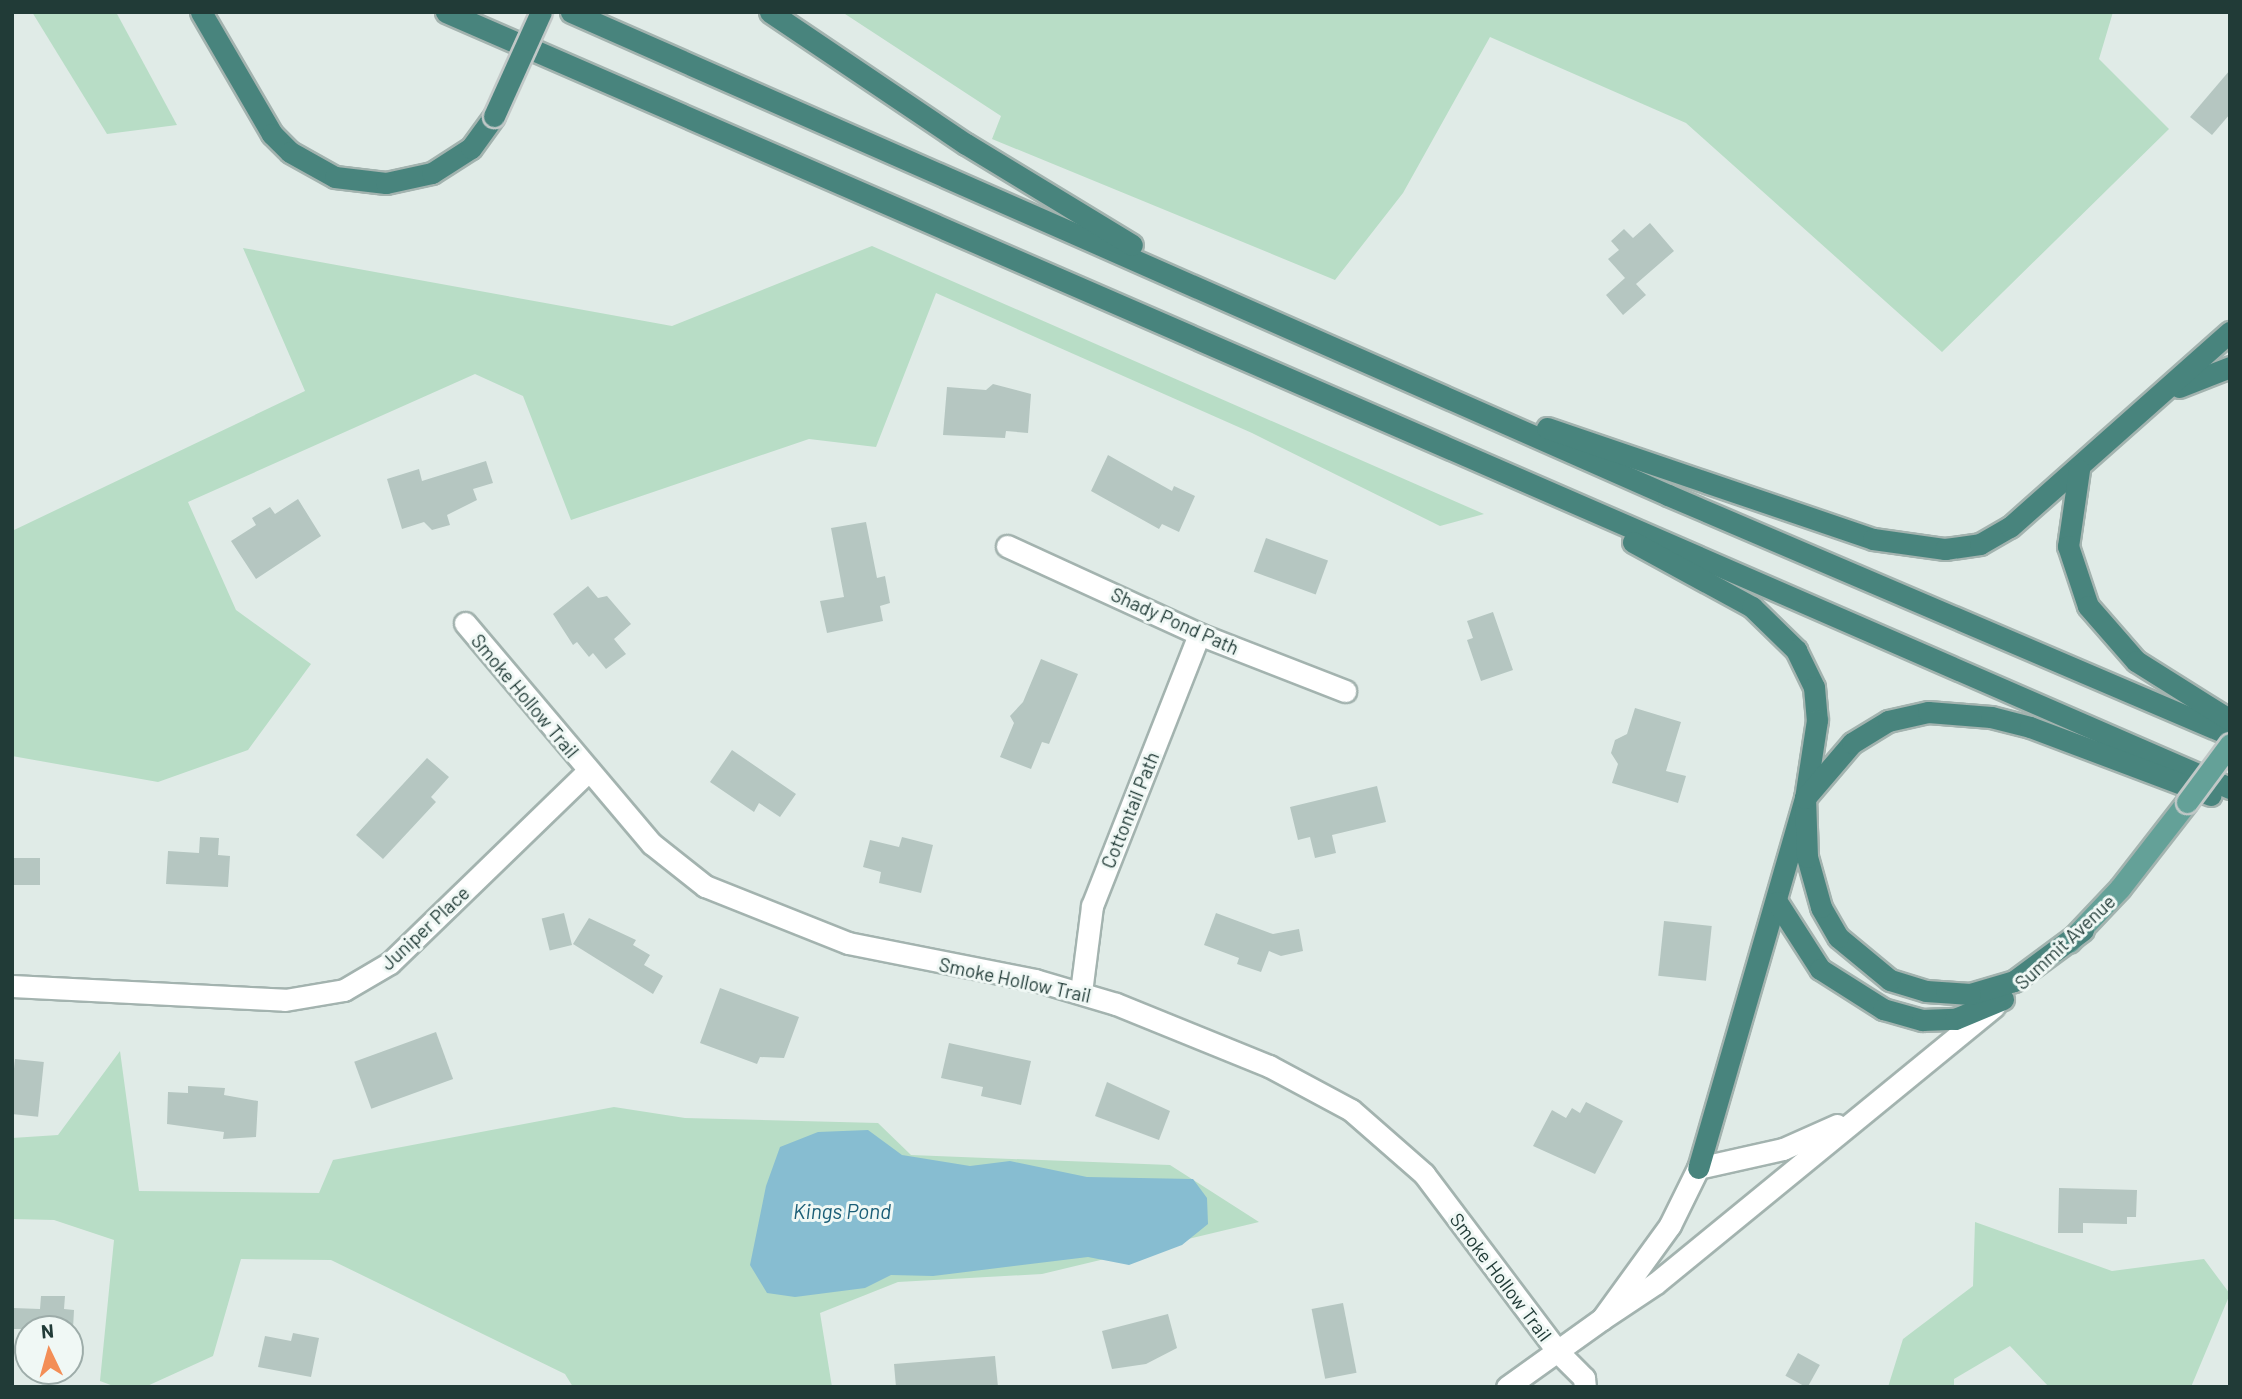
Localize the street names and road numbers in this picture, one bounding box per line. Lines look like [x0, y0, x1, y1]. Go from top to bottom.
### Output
street label: Shady Pond Path [1108, 583, 1242, 659]
street label: Smoke Hollow Trail [467, 629, 583, 763]
street label: Cottontail Path [1096, 748, 1164, 872]
street label: Juniper Place [376, 881, 474, 975]
street label: Summit Avenue [2010, 890, 2120, 994]
street label: Smoke Hollow Trail [937, 953, 1093, 1007]
street label: Smoke Hollow Trail [1445, 1208, 1557, 1346]

